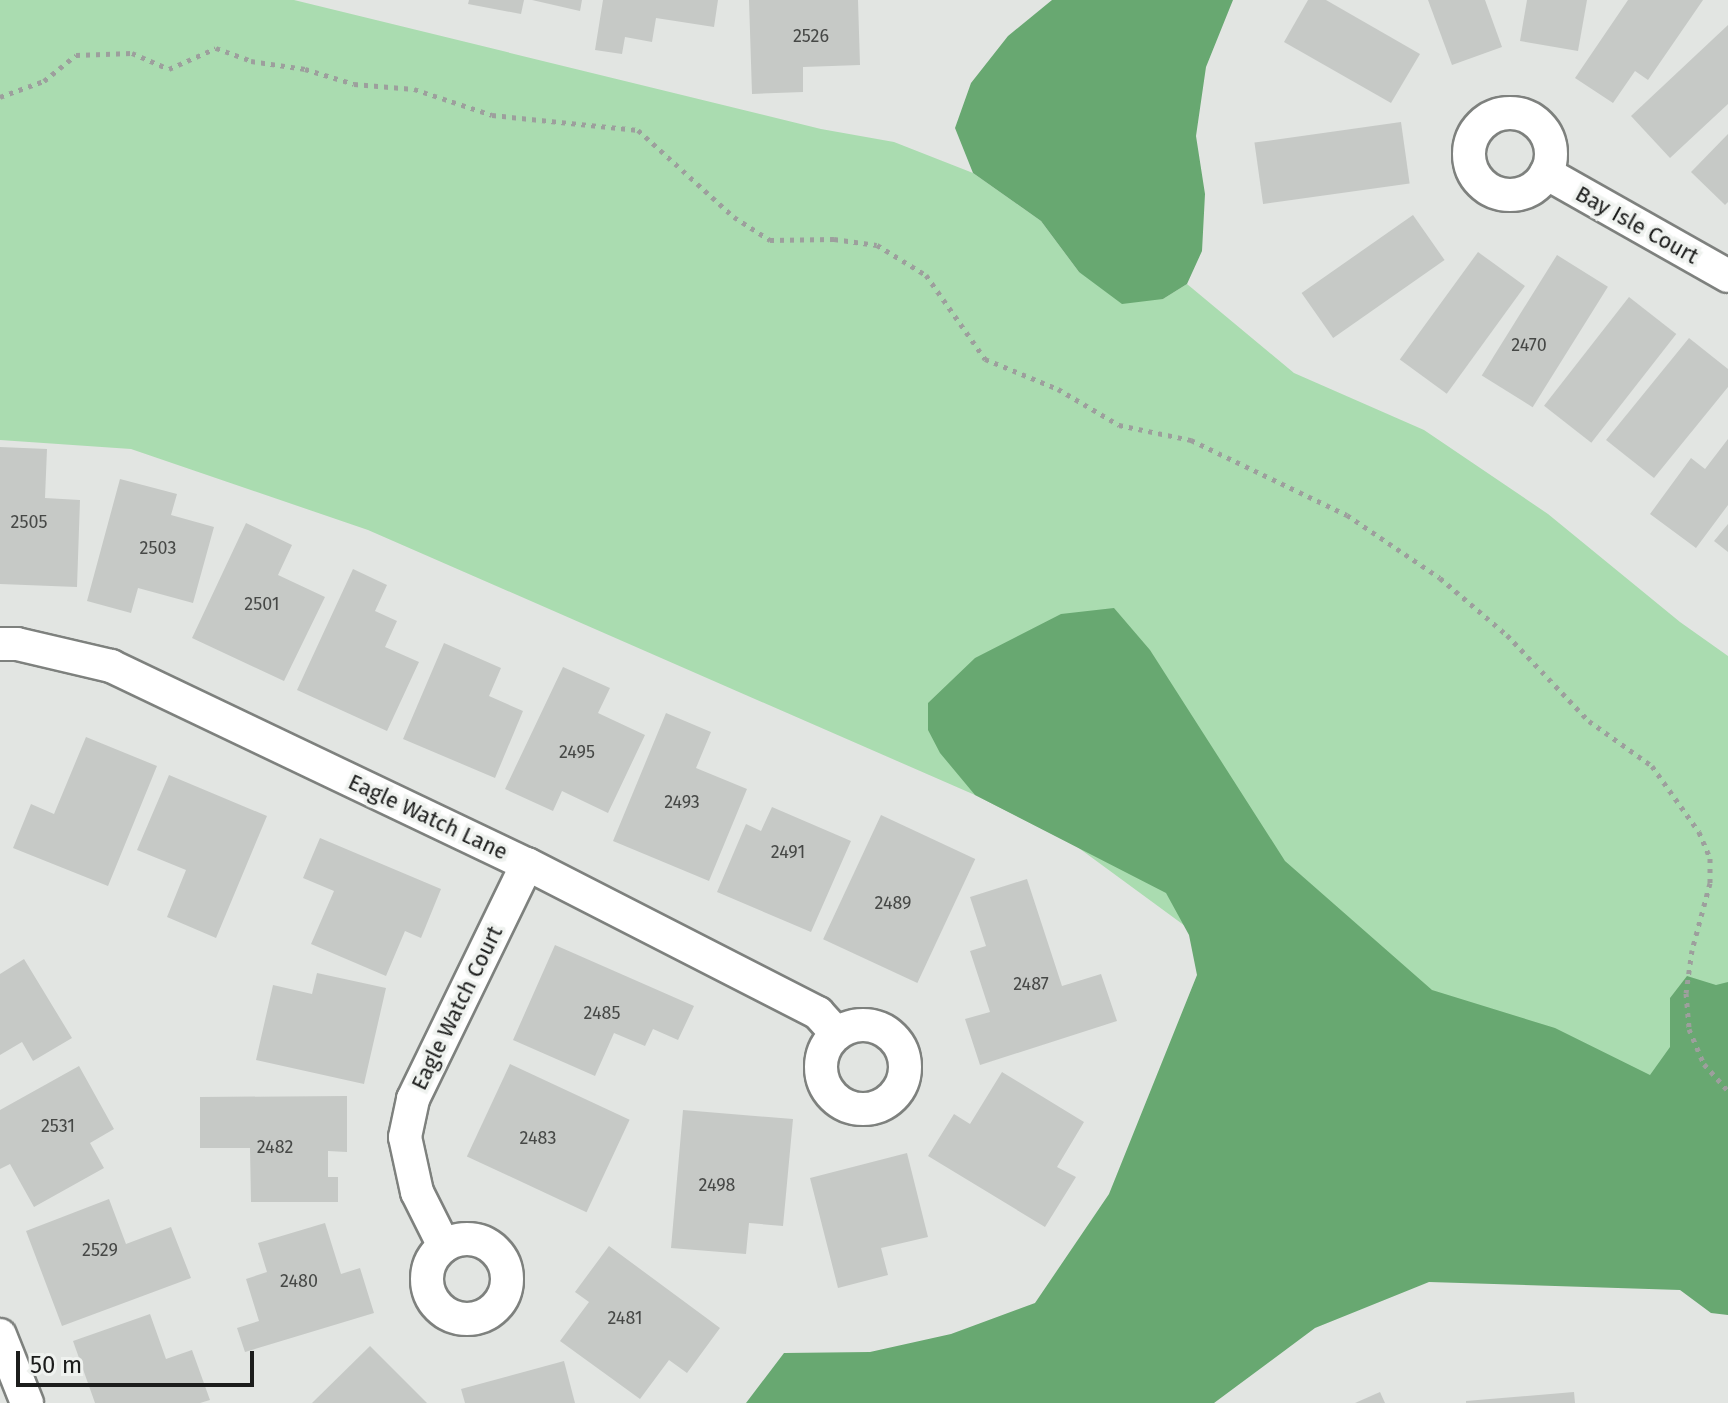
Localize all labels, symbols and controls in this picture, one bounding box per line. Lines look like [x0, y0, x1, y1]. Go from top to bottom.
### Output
house number: 2526 [793, 25, 829, 47]
street label: Bay Isle Court [1571, 180, 1703, 270]
house number: 2470 [1511, 334, 1547, 356]
house number: 2505 [11, 511, 47, 533]
house number: 2503 [140, 537, 176, 559]
house number: 2501 [244, 593, 280, 615]
house number: 2495 [559, 741, 595, 763]
street label: Eagle Watch Lane [344, 769, 512, 865]
house number: 2493 [664, 791, 700, 813]
house number: 2491 [771, 841, 805, 863]
house number: 2489 [874, 892, 912, 914]
street label: Eagle Watch Court [406, 922, 508, 1094]
house number: 2487 [1013, 973, 1049, 995]
house number: 2485 [584, 1002, 620, 1024]
house number: 2531 [41, 1115, 75, 1137]
house number: 2483 [520, 1127, 556, 1149]
house number: 2482 [257, 1136, 293, 1158]
house number: 2498 [698, 1174, 736, 1196]
house number: 2529 [82, 1239, 118, 1261]
house number: 2480 [280, 1270, 318, 1292]
house number: 2481 [607, 1307, 643, 1329]
scale bar [20, 1335, 258, 1385]
text: 50 m [30, 1351, 82, 1379]

